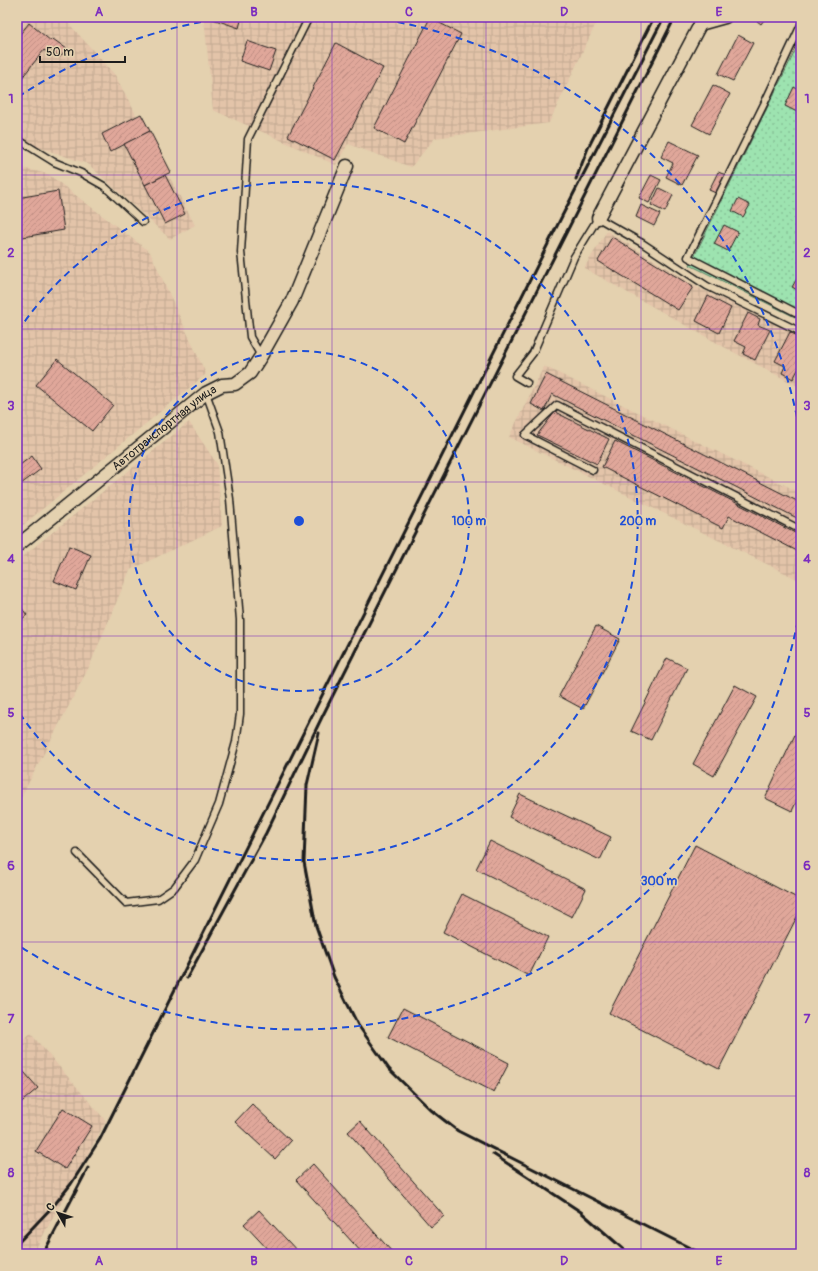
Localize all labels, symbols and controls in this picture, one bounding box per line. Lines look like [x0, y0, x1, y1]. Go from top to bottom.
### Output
text: A [95, 4, 104, 20]
text: B [250, 4, 258, 20]
text: C [405, 4, 413, 20]
text: D [560, 4, 568, 20]
text: E [716, 4, 723, 20]
scale bar [40, 38, 125, 64]
text: 50 m [46, 45, 74, 60]
text: 1 [8, 91, 14, 107]
text: 1 [804, 91, 810, 107]
text: 2 [7, 245, 15, 261]
text: 2 [803, 245, 811, 261]
street label: Автотранспортная улица [109, 381, 219, 474]
text: 3 [7, 398, 15, 414]
text: 3 [803, 398, 811, 414]
centre of rings [292, 514, 306, 528]
text: 100 m [452, 514, 487, 529]
text: 200 m [620, 514, 657, 529]
text: 4 [7, 551, 15, 567]
text: 4 [803, 551, 811, 567]
text: 5 [7, 705, 15, 721]
text: 5 [803, 705, 811, 721]
text: 6 [7, 858, 15, 874]
text: 6 [803, 858, 811, 874]
text: 300 m [641, 874, 678, 889]
text: 7 [8, 1011, 15, 1027]
text: 7 [804, 1011, 811, 1027]
text: 8 [8, 1165, 15, 1181]
text: 8 [804, 1165, 811, 1181]
north arrow [38, 1193, 78, 1233]
text: С [43, 1200, 58, 1214]
text: A [95, 1253, 104, 1269]
text: B [250, 1253, 258, 1269]
text: C [405, 1253, 413, 1269]
text: D [560, 1253, 568, 1269]
text: E [716, 1253, 723, 1269]

